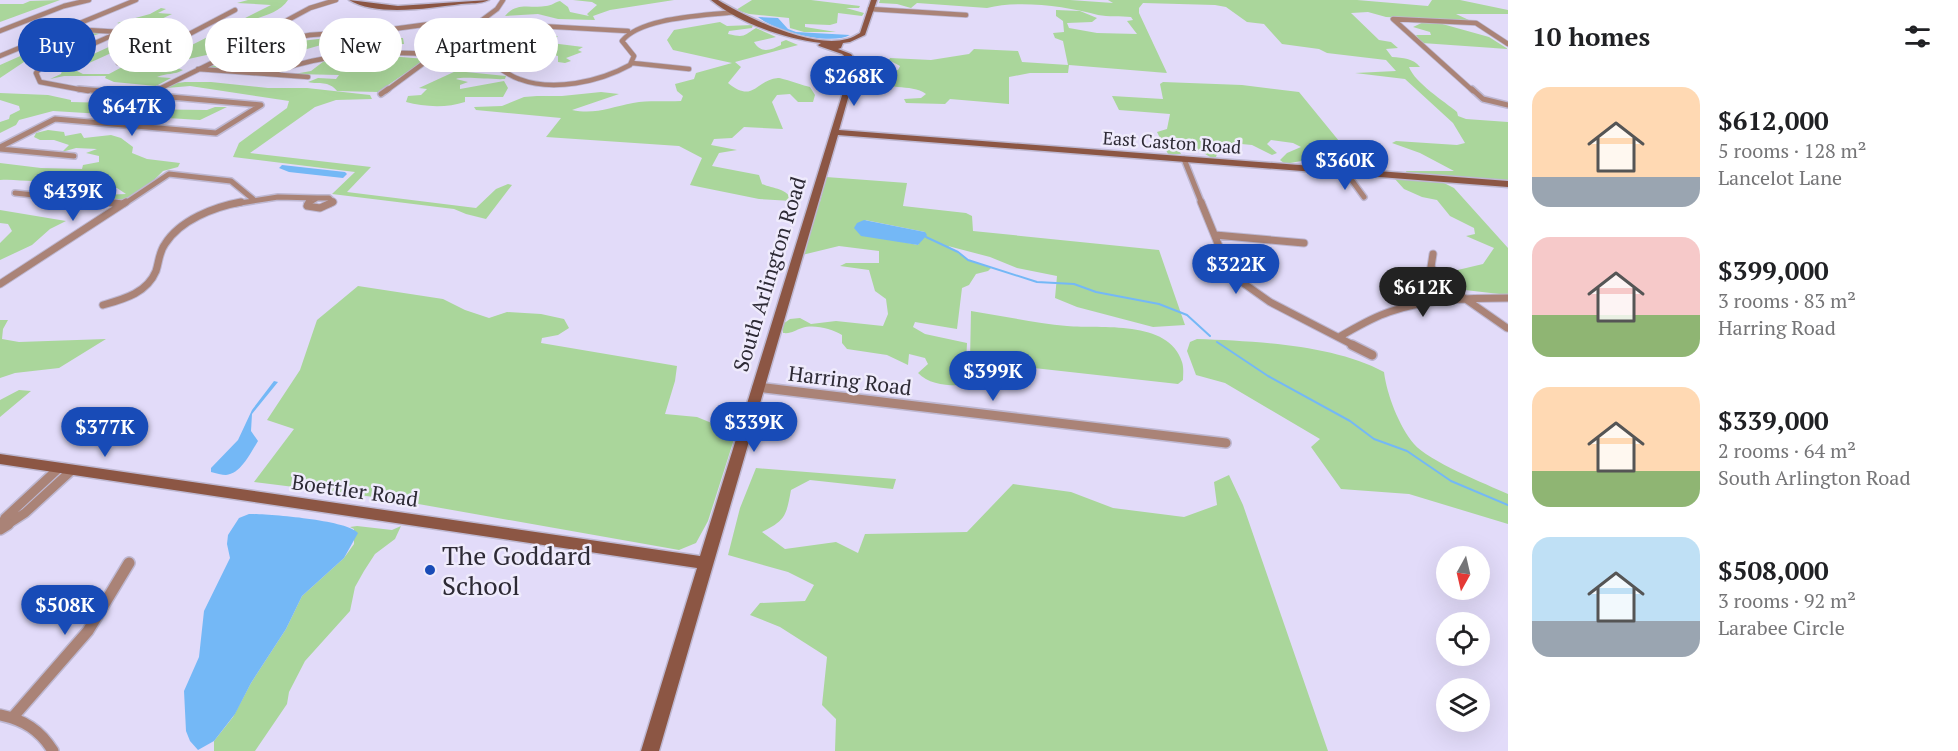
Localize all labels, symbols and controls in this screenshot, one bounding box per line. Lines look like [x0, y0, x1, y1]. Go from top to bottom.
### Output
chip: Buy [18, 18, 96, 72]
chip: Rent [108, 18, 193, 72]
chip: Filters [205, 18, 307, 72]
chip: New [319, 18, 402, 72]
chip: Apartment [414, 18, 558, 72]
text: 10 homes [1532, 19, 1650, 53]
icon: filters [1901, 20, 1934, 53]
pin: $268K [812, 56, 896, 107]
text: $268K [824, 62, 884, 89]
pin: $647K [90, 86, 174, 137]
text: $647K [102, 92, 162, 119]
text: $612,000 [1718, 103, 1829, 137]
icon: home [1580, 111, 1652, 183]
street label: East Caston Road [1102, 125, 1242, 159]
text: 5 rooms · 128 m² [1718, 137, 1866, 164]
pin: $360K [1303, 140, 1387, 191]
text: $360K [1315, 146, 1375, 173]
text: Lancelot Lane [1718, 164, 1842, 191]
pin: $439K [31, 171, 115, 222]
street label: South Arlington Road [726, 173, 812, 375]
text: $439K [43, 177, 103, 204]
pin: $322K [1194, 244, 1278, 295]
text: $322K [1206, 250, 1266, 277]
text: $399,000 [1718, 253, 1829, 287]
icon: home [1580, 261, 1652, 333]
pin: $612K [1381, 267, 1465, 318]
text: $612K [1393, 273, 1453, 300]
text: 3 rooms · 83 m² [1718, 287, 1856, 314]
text: Harring Road [1718, 314, 1836, 341]
pin: $399K [951, 351, 1035, 402]
text: $399K [963, 357, 1023, 384]
street label: Harring Road [787, 359, 913, 401]
pin: $339K [712, 402, 796, 453]
text: $339,000 [1718, 403, 1829, 437]
pin: $377K [63, 407, 147, 458]
text: $339K [724, 408, 784, 435]
icon: home [1580, 411, 1652, 483]
text: $377K [75, 413, 135, 440]
text: 2 rooms · 64 m² [1718, 437, 1856, 464]
text: South Arlington Road [1718, 464, 1911, 491]
street label: Boettler Road [290, 467, 420, 513]
place label: The Goddard School [442, 538, 591, 602]
north arrow [1436, 546, 1490, 600]
map controls [1436, 546, 1490, 732]
text: $508,000 [1718, 553, 1829, 587]
icon: home [1580, 561, 1652, 633]
marker: The Goddard School [423, 563, 437, 577]
pin: $508K [23, 585, 107, 636]
text: 3 rooms · 92 m² [1718, 587, 1856, 614]
text: $508K [35, 591, 95, 618]
button: locate [1436, 612, 1490, 666]
text: Larabee Circle [1718, 614, 1845, 641]
button: layers [1436, 678, 1490, 732]

